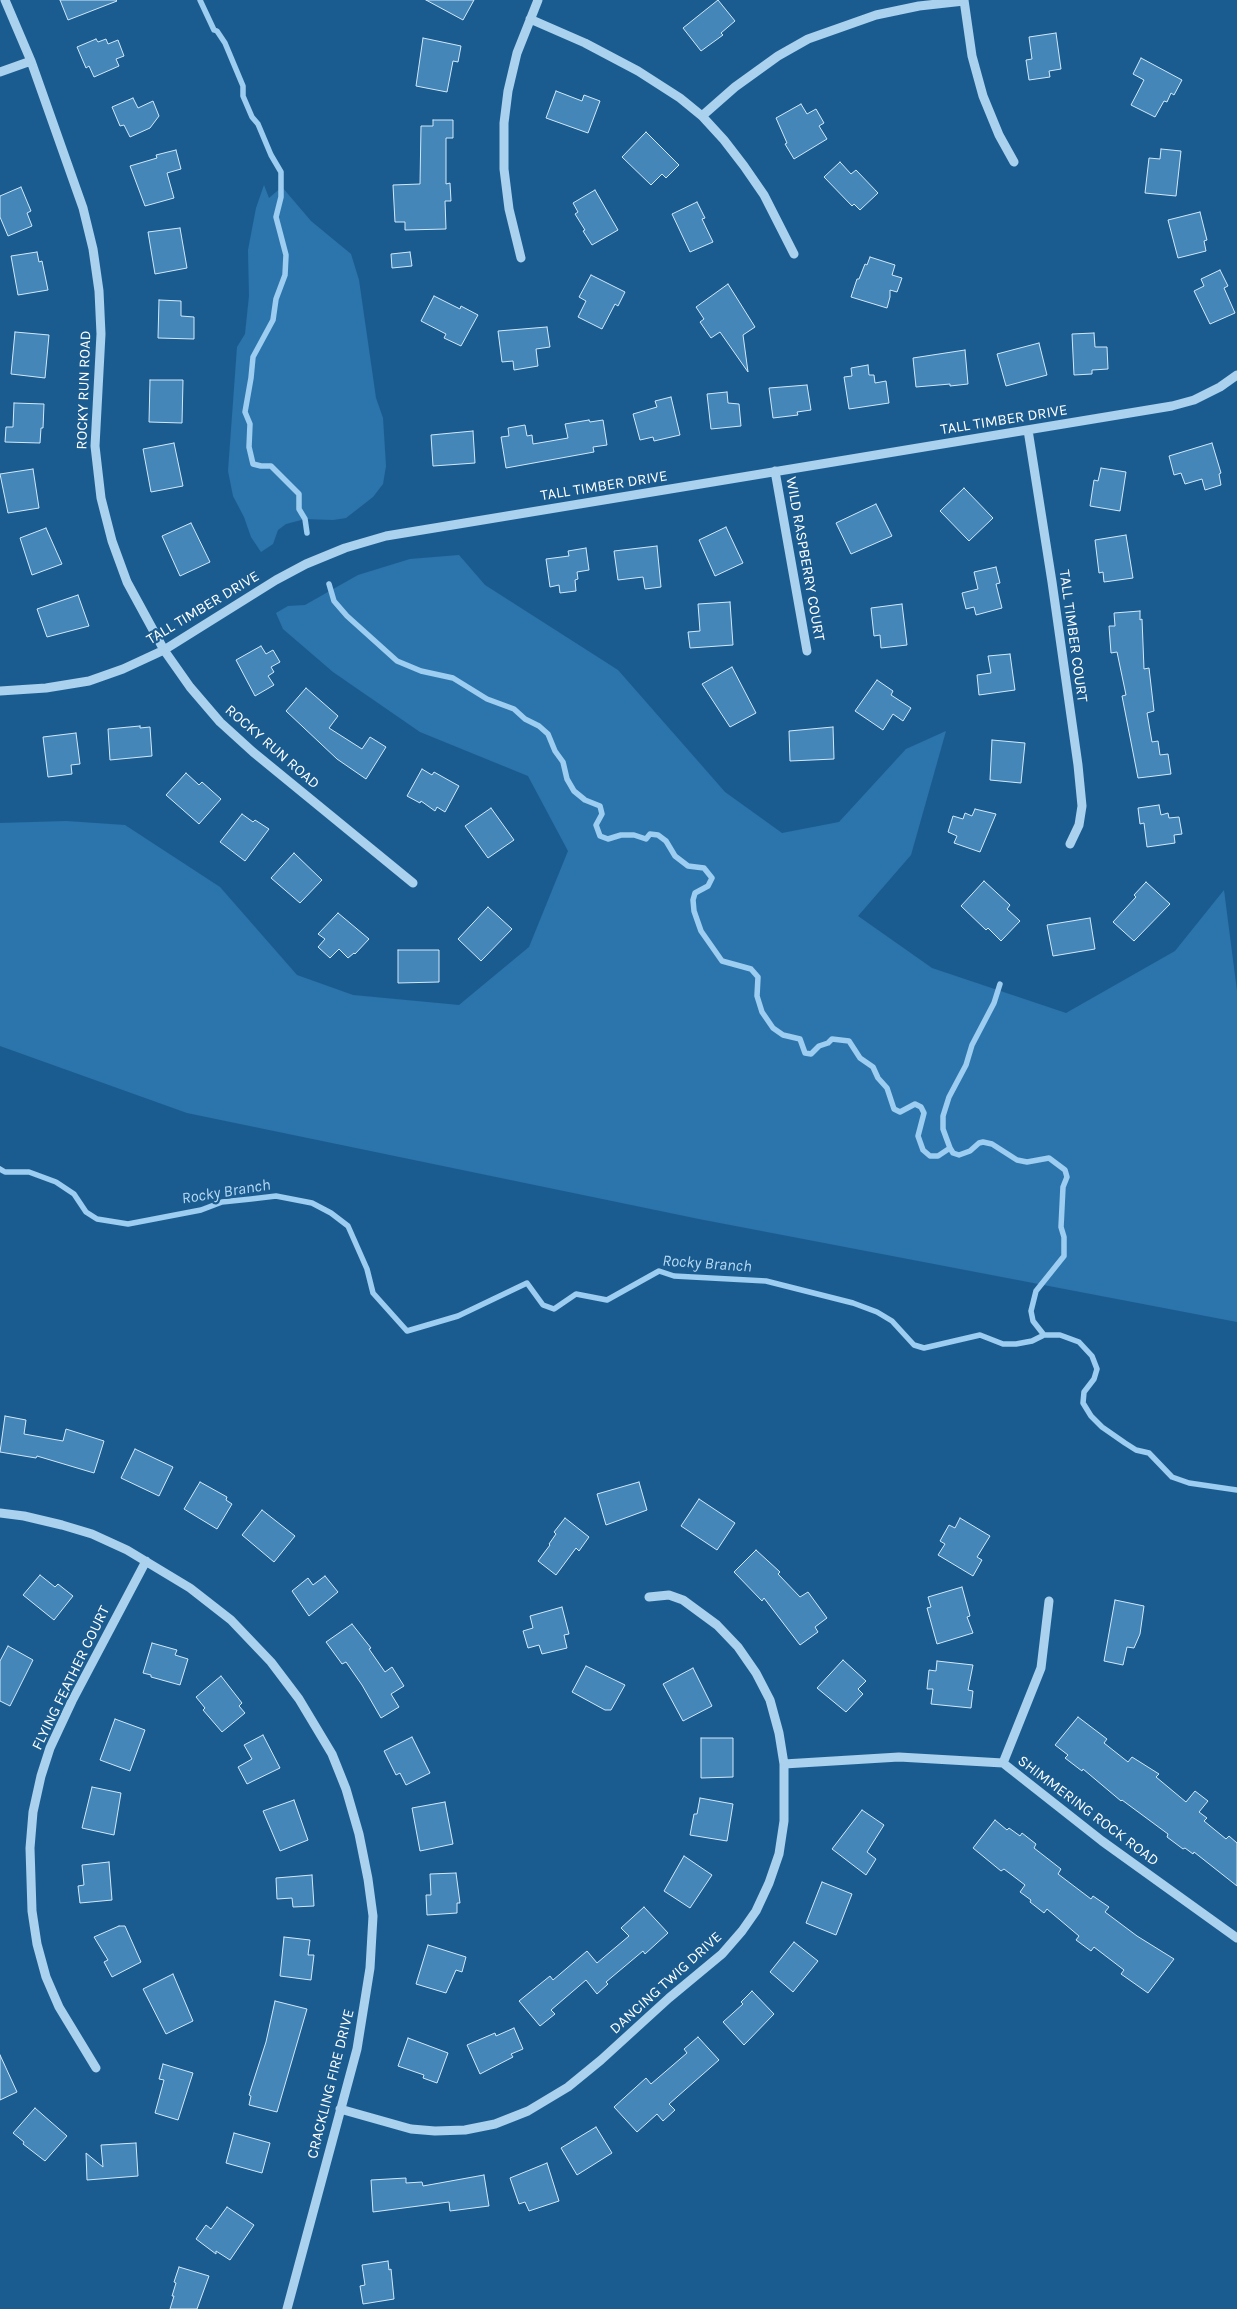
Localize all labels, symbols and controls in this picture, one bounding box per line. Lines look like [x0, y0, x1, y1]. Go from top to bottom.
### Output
street label: ROCKY RUN ROAD [73, 330, 95, 450]
street label: TALL TIMBER DRIVE [939, 401, 1069, 439]
street label: TALL TIMBER DRIVE [539, 467, 669, 505]
street label: WILD RASPBERRY COURT [782, 475, 828, 643]
street label: TALL TIMBER DRIVE [143, 567, 263, 649]
street label: TALL TIMBER COURT [1055, 569, 1091, 703]
street label: ROCKY RUN ROAD [221, 701, 323, 793]
water label: Rocky Branch [180, 1176, 272, 1208]
water label: Rocky Branch [662, 1251, 752, 1277]
street label: FLYING FEATHER COURT [28, 1603, 114, 1753]
street label: SHIMMERING ROCK ROAD [1014, 1752, 1162, 1870]
street label: DANCING TWIG DRIVE [606, 1928, 726, 2038]
street label: CRACKLING FIRE DRIVE [304, 2007, 358, 2161]

